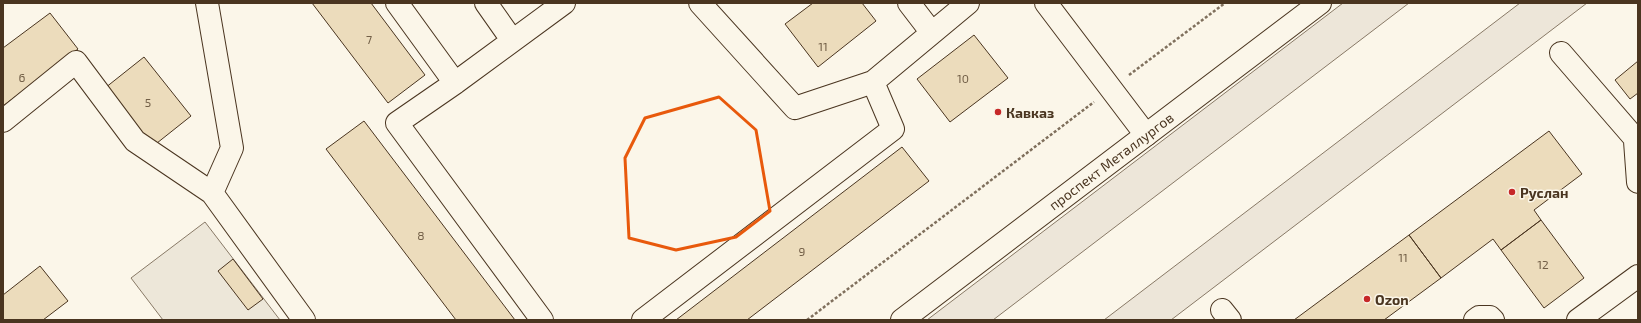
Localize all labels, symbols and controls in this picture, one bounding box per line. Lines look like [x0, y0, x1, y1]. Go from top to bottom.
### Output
house number: 7 [366, 32, 372, 46]
house number: 11 [818, 39, 828, 53]
house number: 6 [19, 70, 26, 84]
house number: 10 [957, 71, 969, 85]
house number: 5 [145, 95, 151, 109]
place label: Кавказ [1006, 104, 1054, 121]
marker: Кавказ [993, 107, 1003, 117]
street label: проспект Металлургов [1045, 109, 1177, 213]
place label: Руслан [1520, 184, 1568, 201]
marker: Руслан [1507, 187, 1517, 197]
house number: 8 [417, 228, 425, 242]
house number: 9 [799, 244, 806, 258]
house number: 11 [1398, 250, 1408, 264]
house number: 12 [1537, 257, 1549, 271]
place label: Ozon [1375, 291, 1409, 308]
marker: Ozon [1362, 294, 1372, 304]

